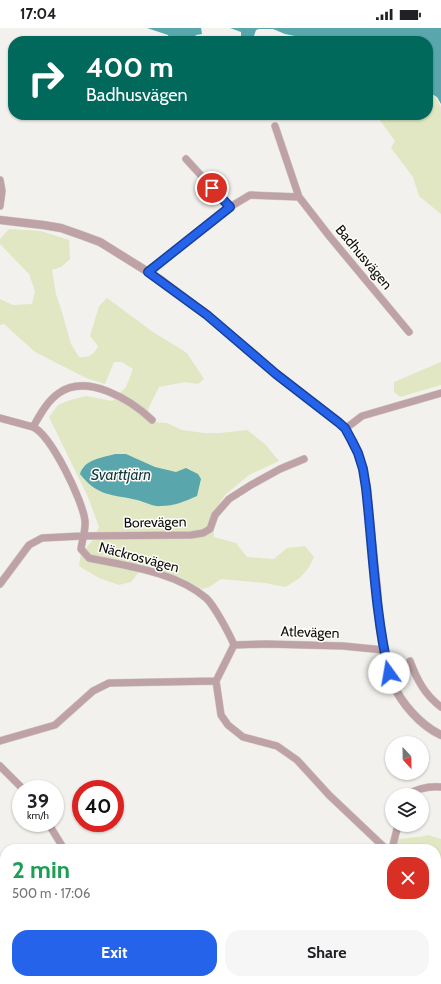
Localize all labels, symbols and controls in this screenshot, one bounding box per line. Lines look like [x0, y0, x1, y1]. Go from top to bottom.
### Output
text: 17:04 [20, 5, 56, 23]
text: 400 m [86, 50, 174, 84]
icon: right [20, 52, 72, 104]
text: Badhusvägen [86, 84, 188, 106]
pin [195, 171, 229, 205]
icon: arrive [201, 177, 223, 199]
street label: Badhusvägen [332, 221, 396, 293]
water label: Svarttjärn [91, 466, 151, 484]
street label: Borevägen [123, 512, 187, 532]
street label: Näckrosvägen [97, 538, 181, 576]
street label: Atlevägen [280, 622, 340, 642]
position arrow [368, 652, 410, 694]
north arrow [385, 736, 429, 780]
map controls [385, 736, 429, 832]
speed limit sign: 40 [72, 780, 124, 832]
button: layers [385, 788, 429, 832]
text: 39 [27, 789, 49, 813]
text: km/h [27, 809, 49, 822]
text: 2 min [12, 855, 70, 884]
button: close [387, 857, 429, 899]
text: 500 m · 17:06 [12, 885, 90, 901]
button: Exit [12, 930, 217, 976]
button: Share [225, 930, 429, 976]

